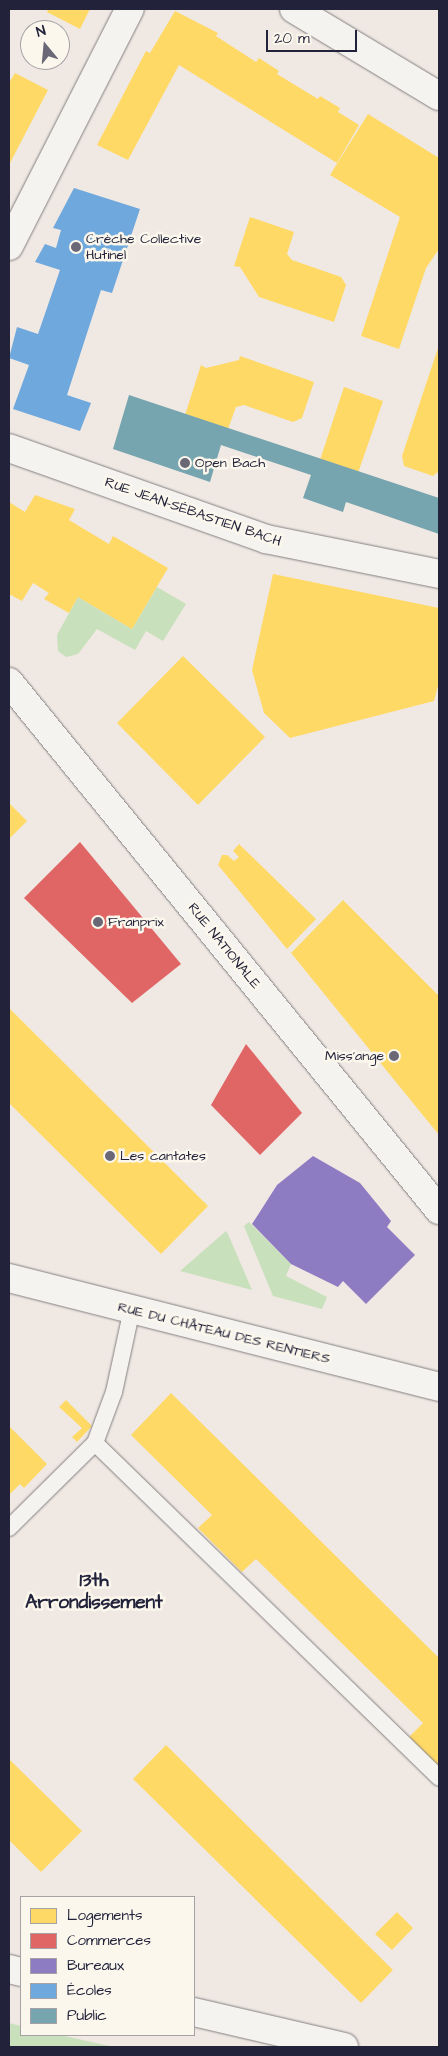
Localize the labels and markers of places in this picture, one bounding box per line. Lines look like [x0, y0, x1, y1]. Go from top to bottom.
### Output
place label: Crèche Collective Hutinel [86, 231, 201, 264]
marker: Crèche Collective Hutinel [70, 241, 82, 253]
place label: Open Bach [195, 455, 265, 471]
marker: Open Bach [179, 457, 191, 469]
place label: Franprix [108, 914, 164, 930]
marker: Franprix [92, 916, 104, 928]
place label: Miss'ange [325, 1048, 384, 1064]
marker: Miss'ange [388, 1050, 400, 1062]
place label: Les cantates [120, 1148, 206, 1164]
marker: Les cantates [104, 1150, 116, 1162]

